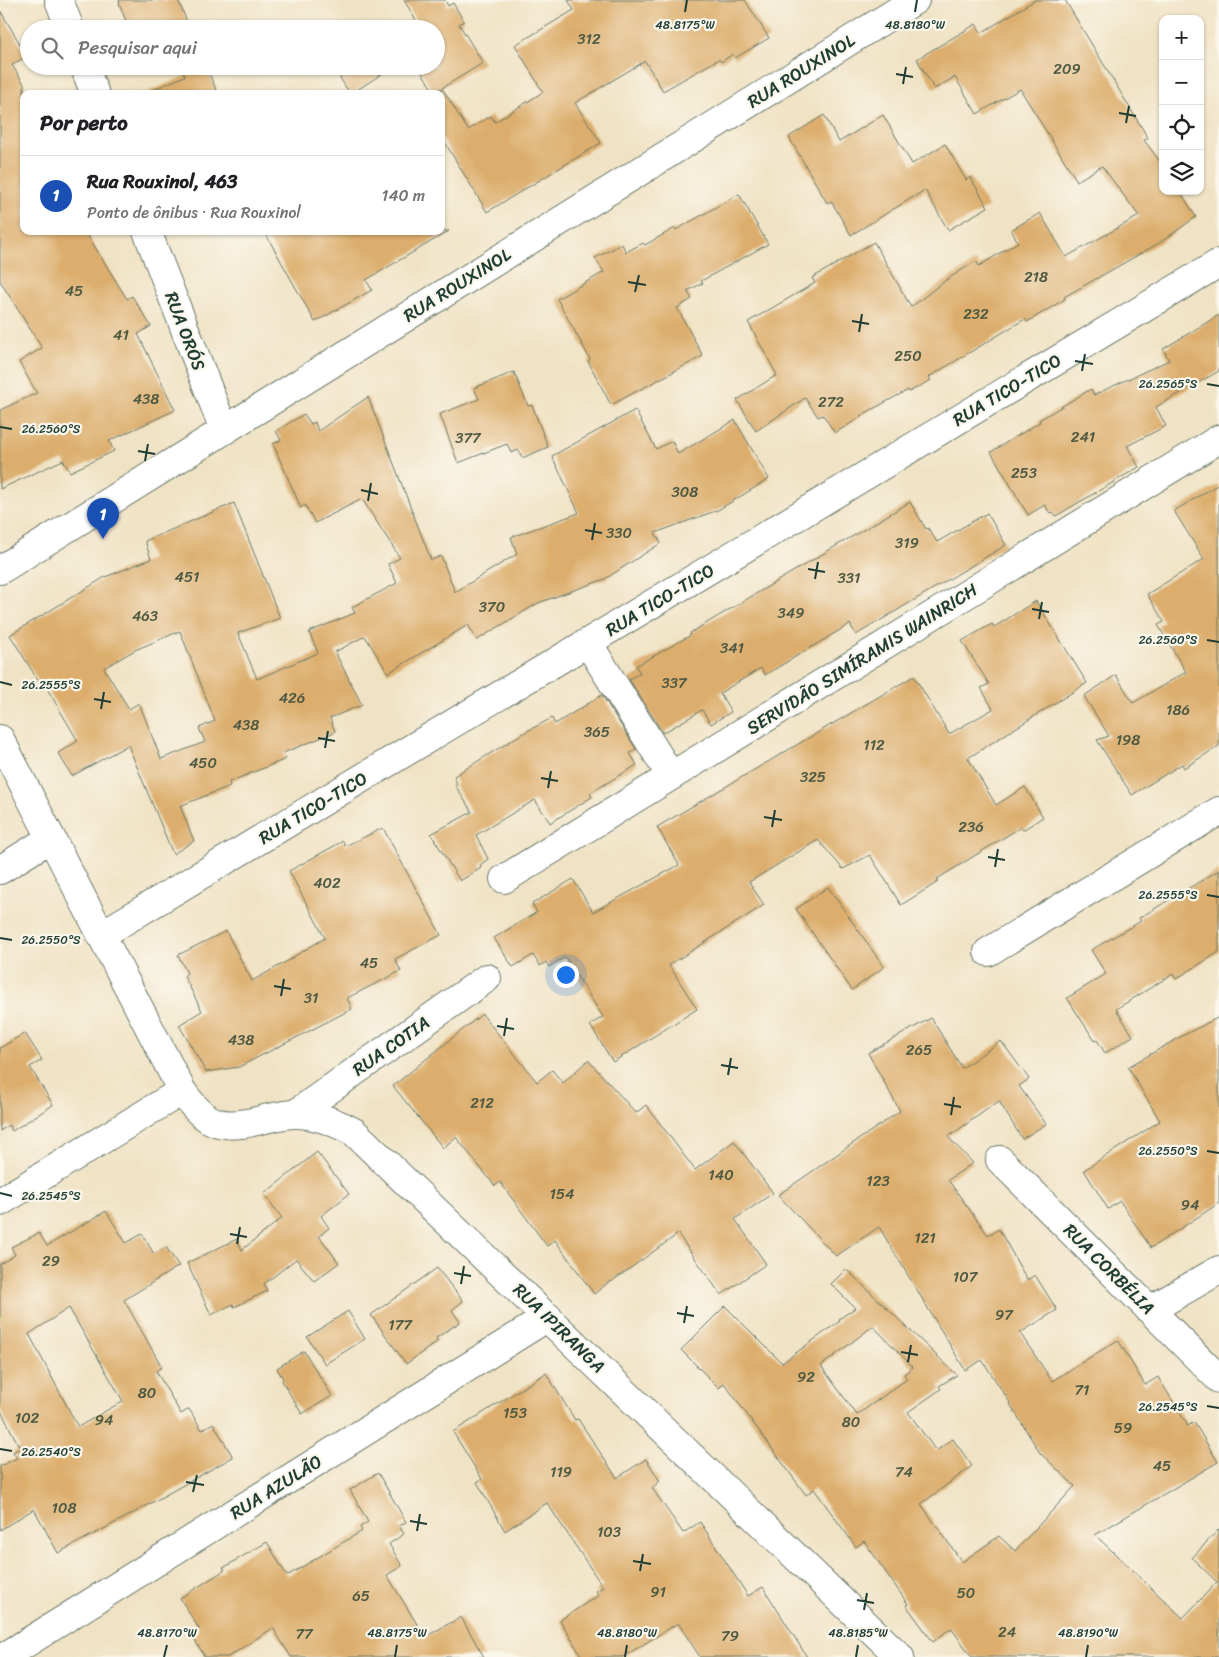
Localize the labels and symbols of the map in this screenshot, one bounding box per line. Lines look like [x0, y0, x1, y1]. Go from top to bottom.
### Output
text: 48.8175°W [655, 14, 715, 36]
text: 48.8180°W [885, 14, 946, 36]
street label: RUA ROUXINOL [740, 25, 862, 117]
house number: 312 [577, 26, 601, 52]
house number: 209 [1053, 56, 1081, 82]
street label: RUA ROUXINOL [396, 239, 518, 331]
house number: 218 [1024, 264, 1048, 290]
house number: 45 [65, 278, 83, 304]
street label: RUA ORÓS [155, 287, 215, 375]
house number: 232 [963, 301, 989, 327]
house number: 41 [113, 322, 129, 348]
house number: 250 [894, 343, 922, 369]
street label: RUA TICO-TICO [946, 345, 1068, 435]
text: 26.2565°S [1139, 373, 1198, 395]
house number: 438 [133, 386, 159, 412]
house number: 272 [818, 389, 844, 415]
text: 26.2560°S [22, 418, 81, 440]
house number: 241 [1071, 424, 1095, 450]
house number: 377 [455, 425, 482, 451]
house number: 253 [1011, 460, 1037, 486]
house number: 308 [672, 479, 698, 505]
pin: 1 [87, 498, 119, 539]
house number: 330 [606, 520, 632, 546]
house number: 319 [895, 530, 919, 556]
street label: RUA TICO-TICO [599, 555, 721, 645]
house number: 451 [175, 564, 199, 590]
house number: 331 [838, 565, 860, 591]
street label: SERVIDÃO SIMÍRAMIS WAINRICH [740, 574, 984, 744]
house number: 370 [479, 594, 505, 620]
house number: 349 [778, 600, 804, 626]
house number: 463 [132, 603, 158, 629]
text: 26.2560°S [1139, 629, 1198, 651]
house number: 341 [720, 635, 744, 661]
house number: 337 [661, 670, 688, 696]
text: 26.2555°S [22, 674, 81, 696]
house number: 426 [279, 685, 305, 711]
house number: 186 [1166, 697, 1190, 723]
house number: 438 [233, 712, 259, 738]
house number: 365 [584, 719, 610, 745]
house number: 198 [1116, 727, 1140, 753]
house number: 112 [863, 732, 885, 758]
house number: 450 [189, 750, 217, 776]
street label: RUA TICO-TICO [252, 763, 374, 853]
house number: 325 [800, 764, 826, 790]
house number: 236 [958, 814, 984, 840]
house number: 402 [313, 870, 341, 896]
text: 26.2555°S [1139, 884, 1198, 906]
text: 26.2550°S [21, 929, 81, 951]
house number: 45 [360, 950, 378, 976]
your location [553, 962, 579, 988]
house number: 31 [304, 985, 318, 1011]
street label: RUA COTIA [345, 1007, 437, 1085]
house number: 438 [228, 1027, 254, 1053]
house number: 265 [906, 1037, 932, 1063]
house number: 212 [470, 1090, 494, 1116]
text: 26.2550°S [1138, 1140, 1198, 1162]
house number: 140 [708, 1162, 734, 1188]
house number: 123 [866, 1168, 890, 1194]
house number: 154 [550, 1181, 574, 1207]
text: 26.2545°S [21, 1185, 81, 1207]
house number: 94 [1181, 1192, 1199, 1218]
street label: RUA CORBÉLIA [1055, 1215, 1163, 1323]
house number: 121 [914, 1225, 936, 1251]
house number: 29 [42, 1248, 60, 1274]
house number: 107 [953, 1264, 979, 1290]
street label: RUA IPIRANGA [505, 1275, 613, 1381]
house number: 97 [995, 1302, 1014, 1328]
house number: 177 [388, 1312, 413, 1338]
house number: 92 [797, 1364, 815, 1390]
house number: 71 [1074, 1377, 1090, 1403]
house number: 80 [138, 1380, 156, 1406]
text: 26.2545°S [1138, 1396, 1198, 1418]
house number: 153 [503, 1400, 527, 1426]
house number: 102 [15, 1405, 40, 1431]
house number: 94 [95, 1407, 113, 1433]
house number: 80 [842, 1409, 860, 1435]
house number: 59 [1114, 1415, 1132, 1441]
text: 26.2540°S [21, 1441, 81, 1463]
street label: RUA AZULÃO [223, 1446, 329, 1528]
house number: 45 [1153, 1453, 1171, 1479]
house number: 119 [550, 1459, 572, 1485]
house number: 74 [895, 1459, 913, 1485]
house number: 108 [52, 1495, 76, 1521]
house number: 103 [597, 1519, 621, 1545]
house number: 91 [650, 1579, 666, 1605]
house number: 50 [957, 1580, 975, 1606]
house number: 65 [352, 1583, 370, 1609]
house number: 24 [998, 1619, 1016, 1645]
house number: 77 [295, 1621, 314, 1647]
text: 48.8170°W [137, 1622, 198, 1644]
text: 48.8175°W [367, 1622, 427, 1644]
text: 48.8180°W [597, 1622, 658, 1644]
text: 48.8185°W [828, 1622, 889, 1644]
text: 48.8190°W [1058, 1622, 1119, 1644]
house number: 79 [721, 1623, 739, 1649]

